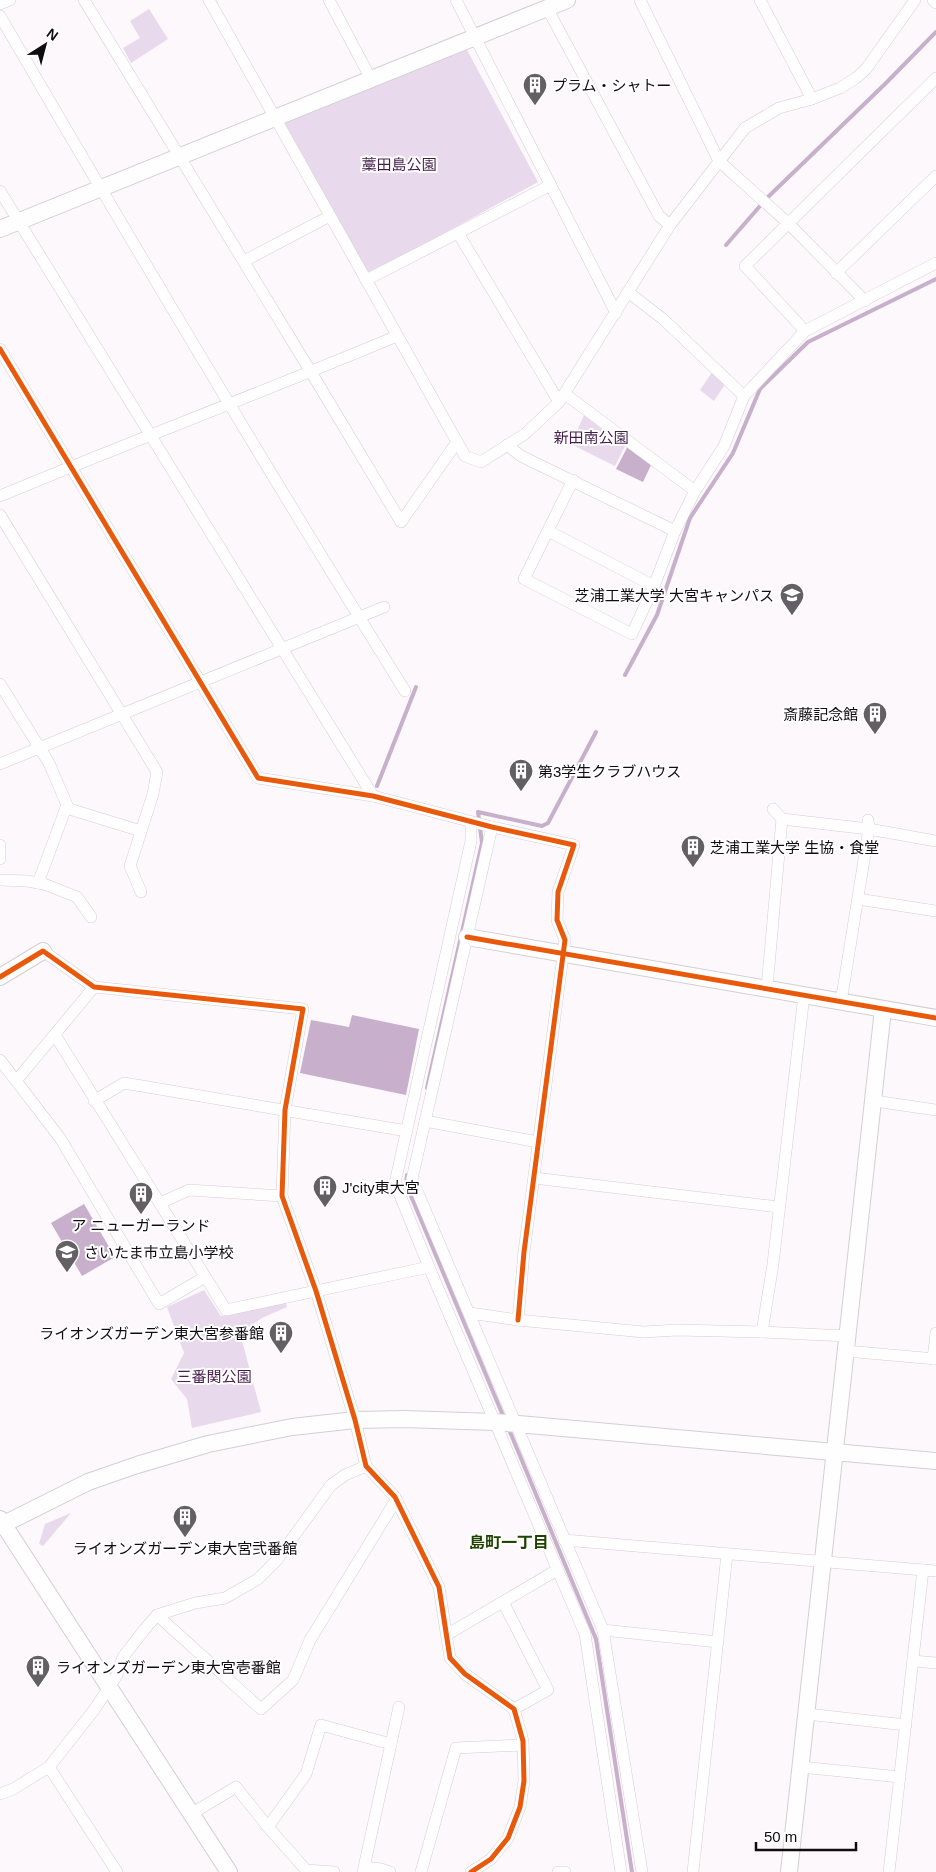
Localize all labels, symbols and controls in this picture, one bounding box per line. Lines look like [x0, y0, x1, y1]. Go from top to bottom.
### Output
north arrow [20, 20, 70, 70]
text: N [44, 25, 61, 44]
building icon: プラム・シャトー [522, 72, 548, 106]
place label: プラム・シャトー [552, 77, 672, 94]
park label: 藁田島公園 [361, 156, 437, 173]
park label: 新田南公園 [553, 429, 629, 446]
school or university icon: 芝浦工業大学 大宮キャンパス [779, 582, 805, 616]
place label: 芝浦工業大学 大宮キャンパス [575, 587, 774, 604]
building icon: 斎藤記念館 [862, 701, 888, 735]
place label: 斎藤記念館 [783, 706, 858, 723]
building icon: 第3学生クラブハウス [508, 758, 534, 792]
place label: 第3学生クラブハウス [538, 763, 681, 780]
building icon: 芝浦工業大学 生協・食堂 [680, 834, 706, 868]
place label: 芝浦工業大学 生協・食堂 [710, 839, 879, 856]
building icon: J'city東大宮 [312, 1174, 338, 1208]
place label: J'city東大宮 [342, 1179, 420, 1196]
building icon: ア ニューガーランド [128, 1181, 154, 1215]
place label: ア ニューガーランド [71, 1217, 211, 1234]
school or university icon: さいたま市立島小学校 [54, 1239, 80, 1273]
place label: さいたま市立島小学校 [84, 1244, 234, 1261]
building icon: ライオンズガーデン東大宮参番館 [268, 1320, 294, 1354]
place label: ライオンズガーデン東大宮参番館 [39, 1325, 264, 1342]
park label: 三番関公園 [176, 1368, 252, 1385]
building icon: ライオンズガーデン東大宮弐番館 [172, 1504, 198, 1538]
district label: 島町一丁目 [469, 1534, 549, 1551]
place label: ライオンズガーデン東大宮弐番館 [73, 1540, 297, 1557]
building icon: ライオンズガーデン東大宮壱番館 [25, 1654, 51, 1688]
place label: ライオンズガーデン東大宮壱番館 [56, 1659, 281, 1676]
scale bar [756, 1820, 856, 1852]
text: 50 m [764, 1828, 797, 1845]

